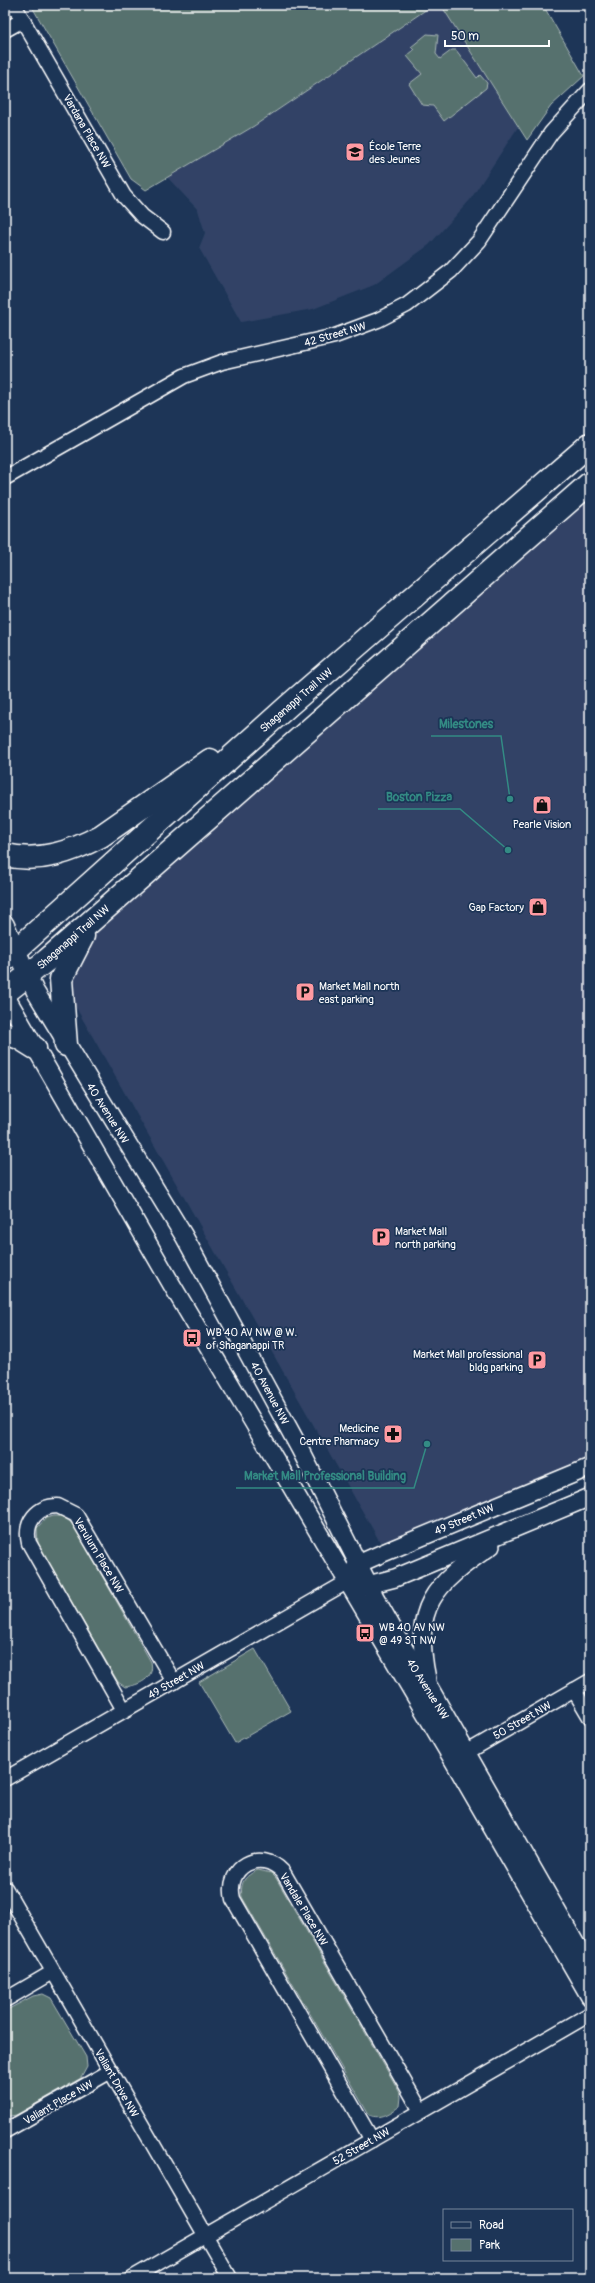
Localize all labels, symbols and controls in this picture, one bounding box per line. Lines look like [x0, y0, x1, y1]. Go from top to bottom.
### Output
scale bar [445, 22, 549, 48]
text: 50 m [451, 29, 479, 44]
street label: Vardana Place NW [60, 92, 113, 171]
place label: École Terre des Jeunes [369, 140, 422, 166]
school or university icon: École Terre des Jeunes [344, 141, 366, 163]
street label: 42 Street NW [303, 319, 368, 350]
street label: Shaganappi Trail NW [257, 665, 335, 735]
callout: Milestones [431, 712, 501, 736]
text: Milestones [439, 717, 494, 732]
callout: Boston Pizza [378, 785, 460, 809]
text: Boston Pizza [386, 790, 452, 805]
shop icon: Pearle Vision [531, 794, 553, 816]
place label: Pearle Vision [513, 818, 571, 831]
shop icon: Gap Factory [527, 896, 549, 918]
place label: Gap Factory [468, 901, 524, 914]
street label: Shaganappi Trail NW [34, 902, 112, 972]
place label: Market Mall north east parking [319, 980, 399, 1006]
parking icon: Market Mall north east parking [294, 981, 316, 1003]
street label: 40 Avenue NW [84, 1080, 131, 1146]
place label: Market Mall north parking [395, 1225, 456, 1251]
parking icon: Market Mall north parking [370, 1226, 392, 1248]
place label: WB 40 AV NW @ W. of Shaganappi TR [206, 1326, 297, 1352]
bus stop icon: WB 40 AV NW @ W. of Shaganappi TR [181, 1327, 203, 1349]
place label: Market Mall professional bldg parking [413, 1348, 523, 1374]
parking icon: Market Mall professional bldg parking [526, 1349, 548, 1371]
street label: 40 Avenue NW [248, 1360, 292, 1427]
place label: Medicine Centre Pharmacy [300, 1422, 380, 1448]
pharmacy icon: Medicine Centre Pharmacy [382, 1423, 404, 1445]
callout: Market Mall Professional Building [236, 1464, 414, 1488]
text: Market Mall Professional Building [244, 1469, 406, 1484]
street label: 49 Street NW [432, 1501, 496, 1538]
street label: Verulum Place NW [71, 1515, 126, 1595]
place label: WB 40 AV NW @ 49 ST NW [379, 1621, 445, 1647]
bus stop icon: WB 40 AV NW @ 49 ST NW [354, 1622, 376, 1644]
street label: 40 Avenue NW [404, 1656, 451, 1722]
street label: 49 Street NW [146, 1659, 207, 1702]
street label: 50 Street NW [491, 1699, 554, 1742]
street label: Vandale Place NW [277, 1871, 330, 1948]
street label: Valiant Drive NW [92, 2047, 141, 2120]
street label: Valiant Place NW [21, 2077, 95, 2128]
street label: 52 Street NW [330, 2125, 392, 2168]
legend [443, 2209, 573, 2261]
text: Road [479, 2218, 504, 2233]
text: Park [479, 2238, 500, 2253]

